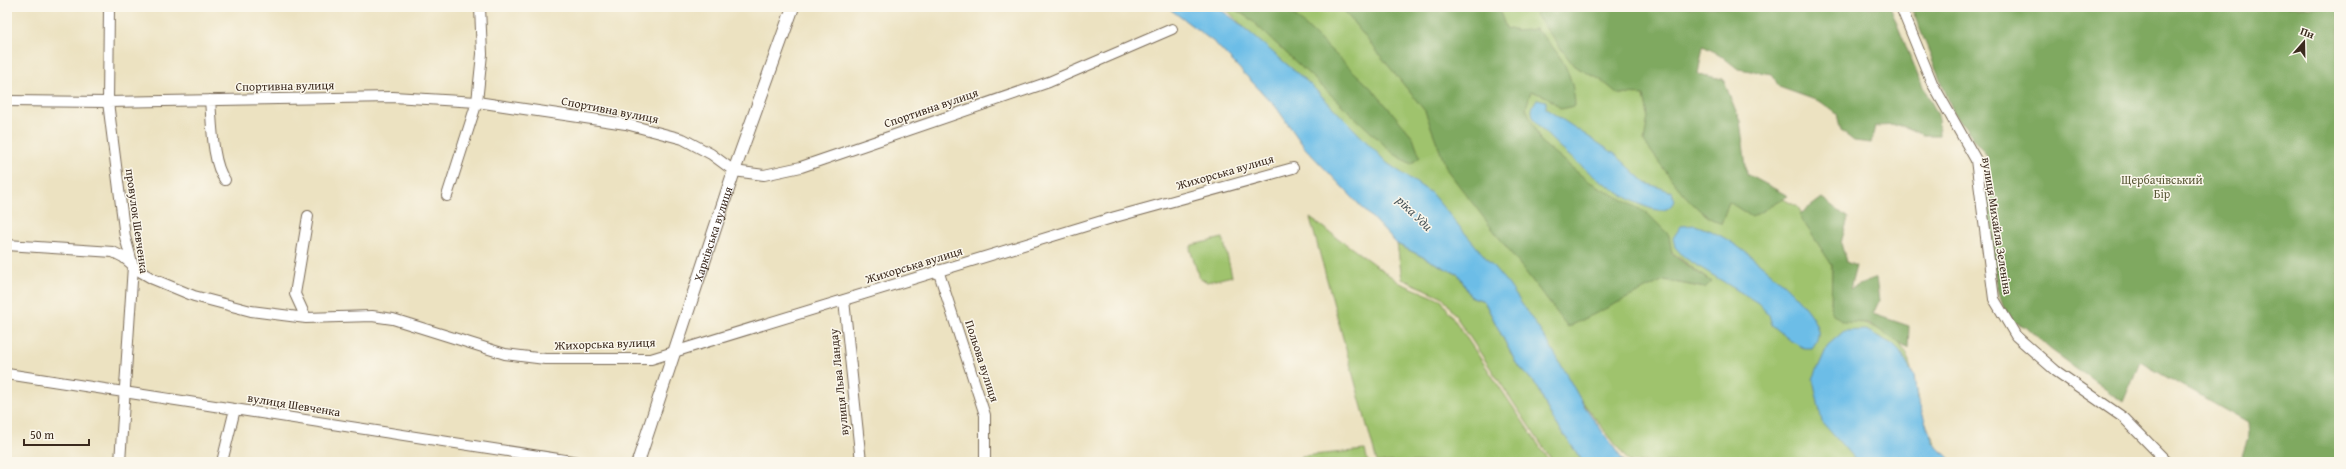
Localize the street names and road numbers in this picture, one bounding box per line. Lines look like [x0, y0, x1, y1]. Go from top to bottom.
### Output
street label: Спортивна вулиця [236, 76, 334, 95]
street label: Спортивна вулиця [881, 83, 980, 132]
street label: Спортивна вулиця [560, 92, 660, 127]
street label: Жихорська вулиця [1173, 149, 1276, 194]
street label: вулиця Михайла Зеленіна [1978, 156, 2017, 296]
street label: провулок Шевченка [122, 168, 153, 275]
street label: Харківська вулиця [689, 184, 736, 284]
street label: Жихорська вулиця [862, 242, 965, 288]
street label: Польова вулиця [961, 318, 1004, 404]
street label: вулиця Льва Ландау [824, 328, 853, 436]
street label: Жихорська вулиця [553, 333, 656, 354]
street label: вулиця Шевченка [246, 389, 342, 420]

